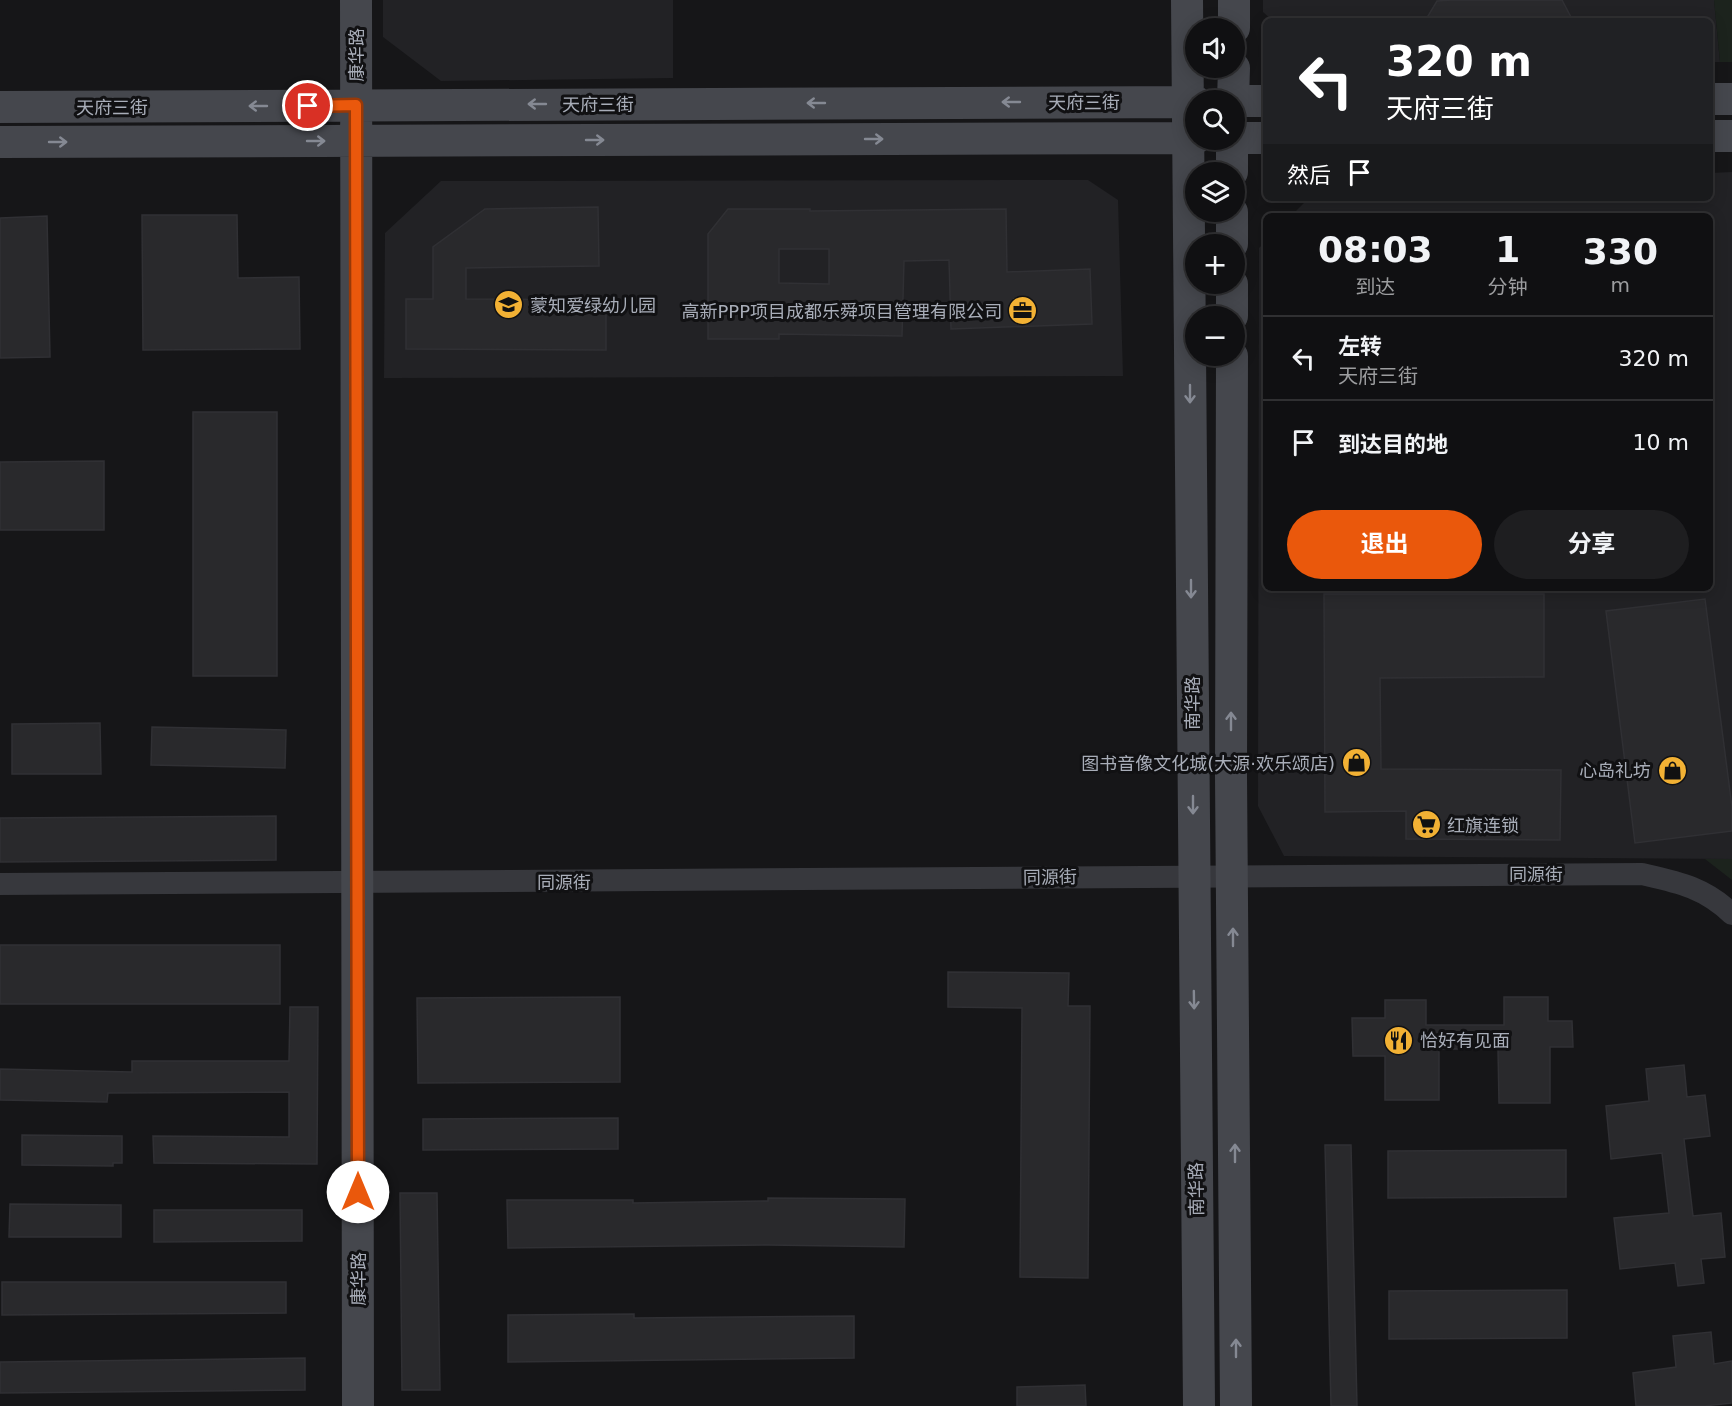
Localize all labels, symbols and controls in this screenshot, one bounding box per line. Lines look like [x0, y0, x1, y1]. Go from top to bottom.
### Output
map controls [1185, 18, 1245, 366]
button: sound [1185, 18, 1245, 78]
street label: 康华路 [346, 28, 367, 82]
text: 320 m [1386, 37, 1532, 86]
icon: left [1287, 42, 1365, 120]
pin [282, 80, 333, 131]
icon: arrive [291, 89, 324, 122]
button: search [1185, 90, 1245, 150]
street label: 天府三街 [1048, 92, 1120, 113]
text: 天府三街 [1386, 93, 1494, 124]
street label: 天府三街 [562, 94, 634, 115]
one-way arrow [1002, 96, 1022, 108]
street label: 天府三街 [76, 97, 148, 118]
one-way arrow [807, 97, 827, 109]
one-way arrow [528, 99, 548, 110]
one-way arrow [249, 100, 269, 112]
one-way arrow [864, 133, 884, 145]
one-way arrow [585, 134, 605, 146]
one-way arrow [306, 135, 326, 147]
one-way arrow [48, 136, 68, 148]
icon: arrive [1343, 156, 1376, 189]
button: layers [1185, 162, 1245, 222]
text: 然后 [1287, 163, 1331, 188]
text: 08:03 [1318, 229, 1433, 270]
text: 1 [1495, 229, 1520, 270]
text: 330 [1583, 231, 1658, 272]
button: + [1185, 234, 1245, 294]
text: m [1611, 273, 1630, 297]
text: 到达 [1355, 275, 1395, 299]
text: 分钟 [1488, 275, 1528, 299]
school or university icon: 蒙知爱绿幼儿园 [493, 289, 525, 321]
place label: 蒙知爱绿幼儿园 [530, 295, 656, 316]
office icon: 高新PPP项目成都乐舜项目管理有限公司 [1007, 295, 1039, 327]
place label: 高新PPP项目成都乐舜项目管理有限公司 [681, 301, 1002, 322]
button: − [1185, 306, 1245, 366]
text: 左转 [1338, 334, 1382, 359]
icon: left [1287, 342, 1320, 375]
text: 320 m [1619, 346, 1689, 371]
text: 天府三街 [1338, 364, 1418, 388]
one-way arrow [1184, 384, 1196, 404]
icon: arrive [1287, 426, 1320, 459]
text: 10 m [1633, 430, 1689, 455]
text: 到达目的地 [1338, 432, 1448, 457]
button: 退出 [1287, 510, 1482, 579]
button: 分享 [1494, 510, 1689, 579]
one-way arrow [1185, 579, 1197, 599]
street label: 南华路 [1182, 676, 1203, 730]
one-way arrow [1225, 711, 1237, 731]
shop icon: 图书音像文化城(大源·欢乐颂店) [1340, 747, 1372, 779]
place label: 图书音像文化城(大源·欢乐颂店) [1081, 753, 1335, 774]
shop icon: 心岛礼坊 [1656, 754, 1688, 786]
place label: 心岛礼坊 [1579, 760, 1651, 781]
one-way arrow [1187, 795, 1198, 815]
supermarket icon: 红旗连锁 [1410, 809, 1442, 841]
place label: 红旗连锁 [1447, 815, 1519, 836]
street label: 同源街 [1509, 864, 1563, 885]
street label: 同源街 [1023, 866, 1077, 888]
street label: 同源街 [537, 872, 591, 893]
one-way arrow [1227, 927, 1239, 947]
one-way arrow [1188, 990, 1200, 1010]
restaurant icon: 恰好有见面 [1383, 1024, 1415, 1056]
place label: 恰好有见面 [1420, 1030, 1510, 1051]
one-way arrow [1229, 1143, 1241, 1163]
position arrow [326, 1160, 390, 1224]
street label: 南华路 [1185, 1162, 1207, 1216]
street label: 康华路 [348, 1252, 369, 1306]
one-way arrow [1230, 1338, 1242, 1358]

